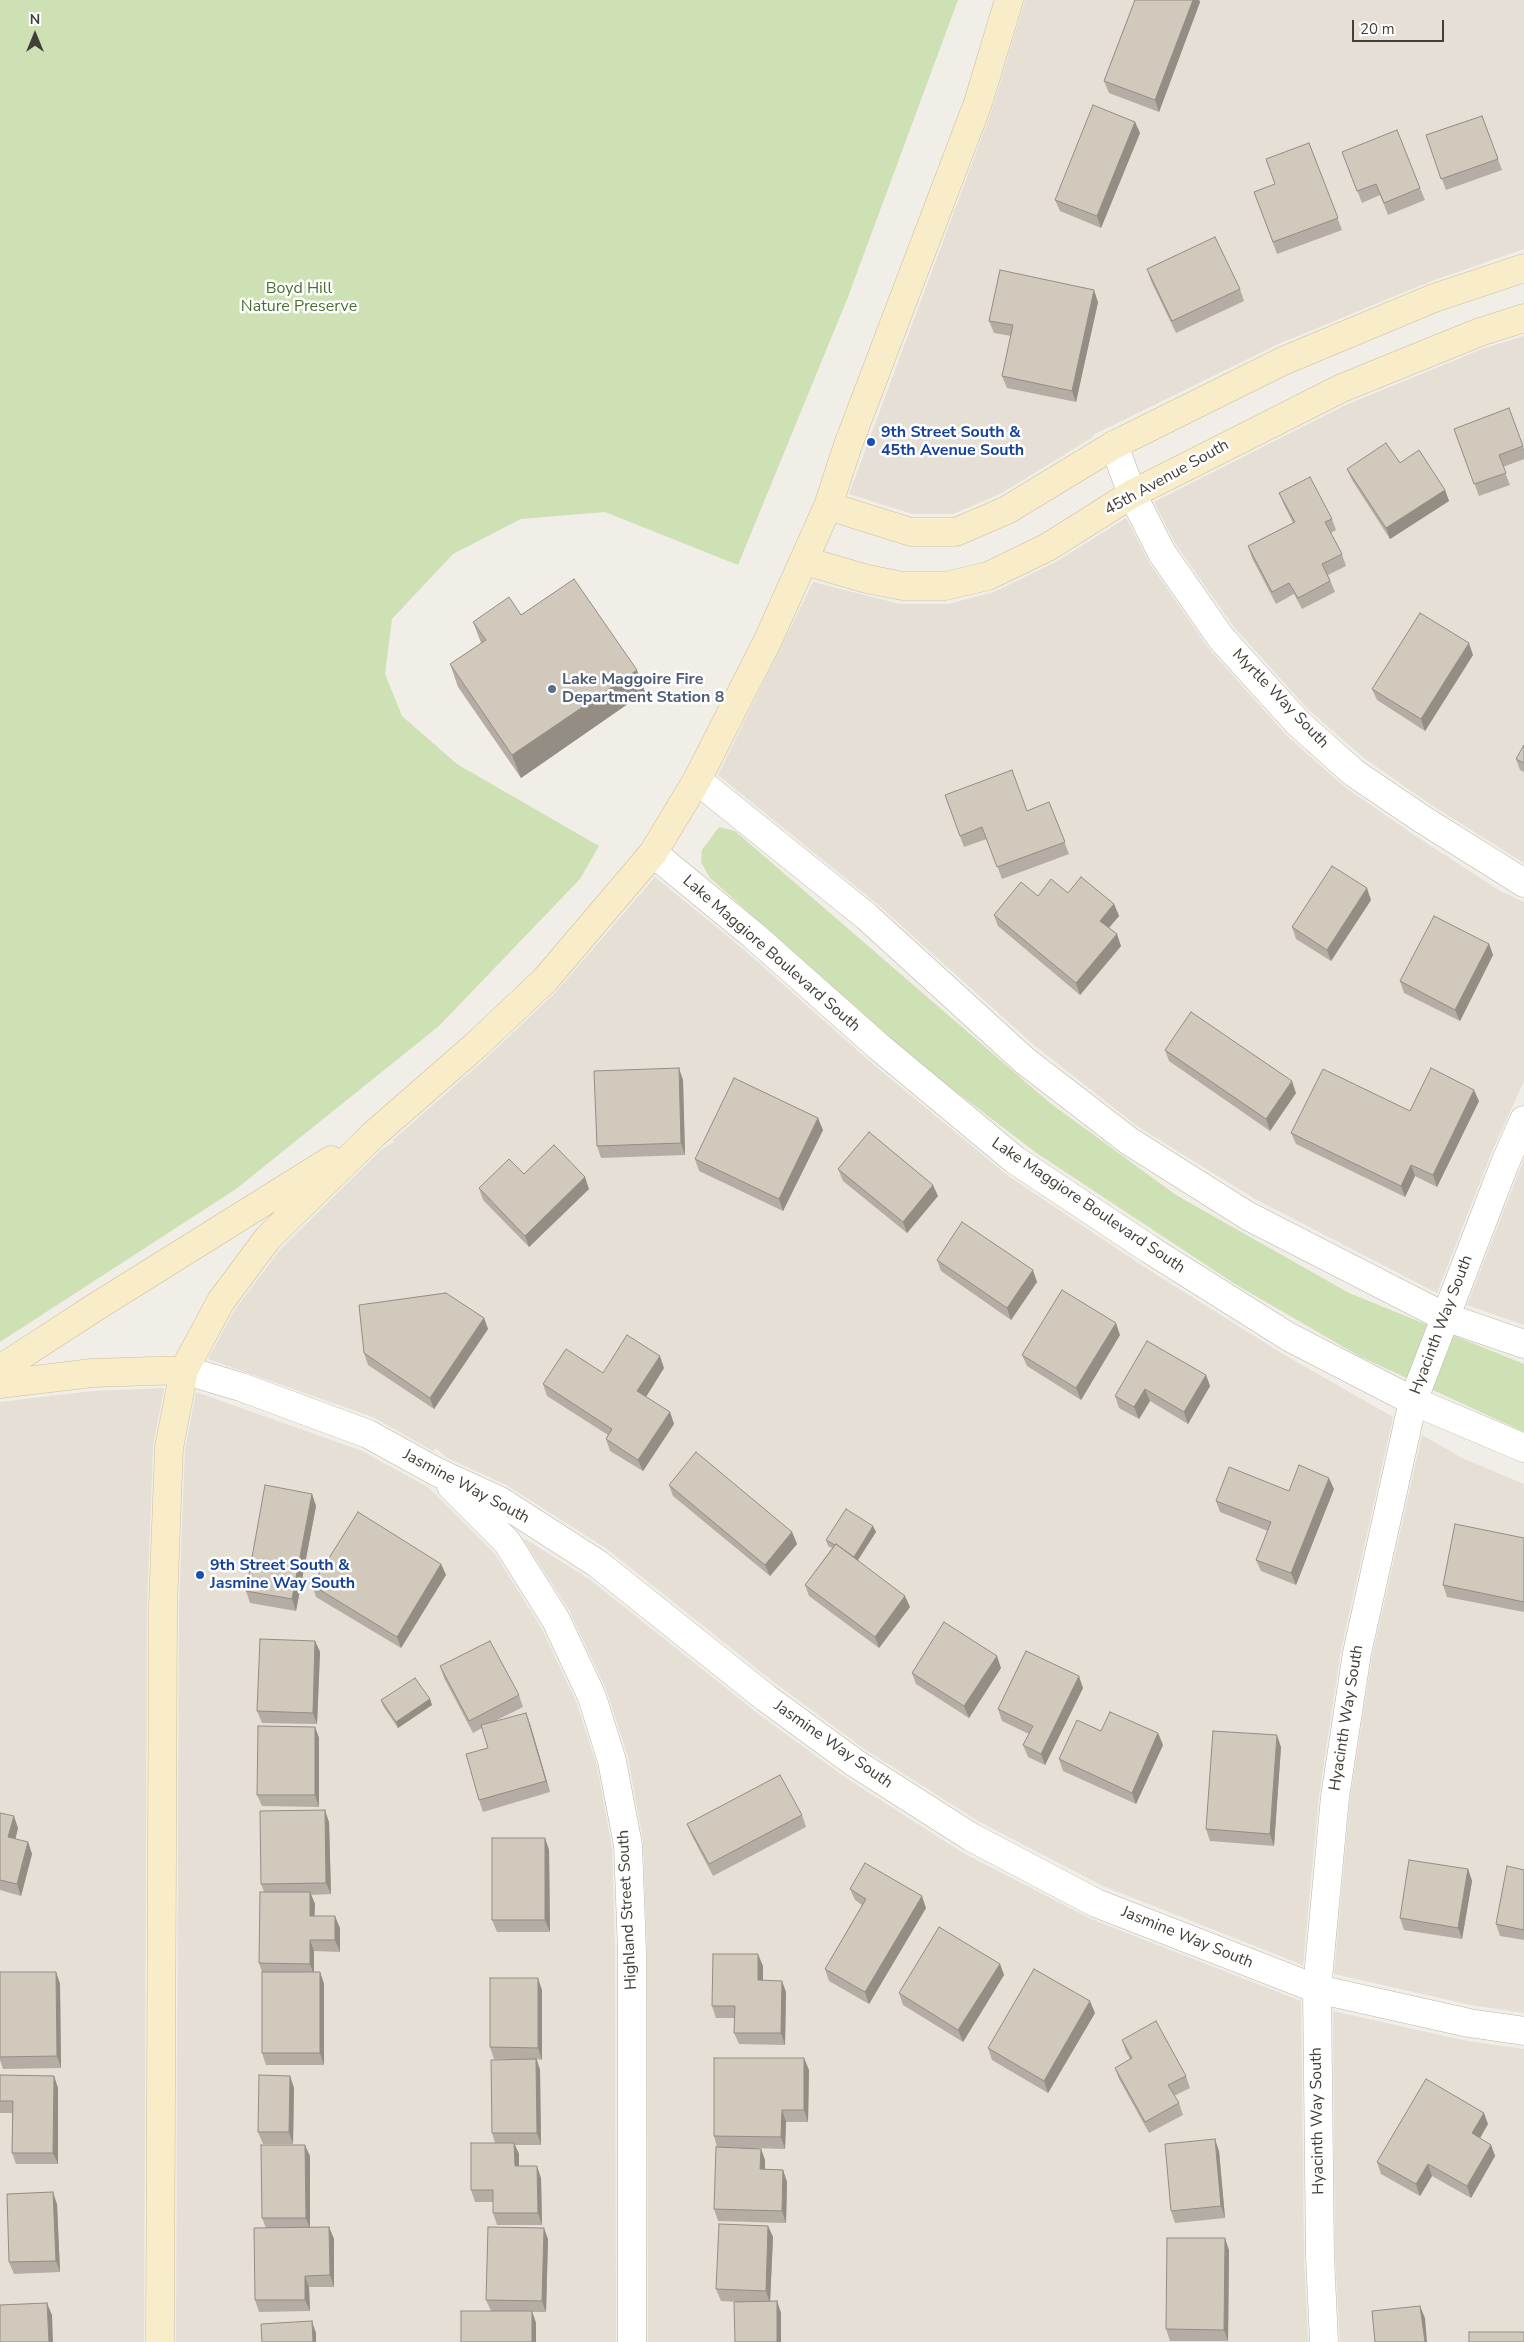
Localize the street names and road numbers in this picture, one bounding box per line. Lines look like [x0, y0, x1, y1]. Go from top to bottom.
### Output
street label: 45th Avenue South [1102, 436, 1232, 520]
street label: Myrtle Way South [1228, 645, 1332, 753]
street label: Lake Maggiore Boulevard South [678, 872, 864, 1036]
street label: Lake Maggiore Boulevard South [988, 1134, 1188, 1278]
street label: Hyacinth Way South [1407, 1253, 1477, 1397]
street label: Jasmine Way South [400, 1446, 532, 1528]
street label: Hyacinth Way South [1326, 1644, 1368, 1792]
street label: Jasmine Way South [770, 1697, 896, 1793]
street label: Highland Street South [614, 1829, 642, 1991]
street label: Jasmine Way South [1118, 1903, 1256, 1973]
street label: Hyacinth Way South [1307, 2047, 1329, 2195]

